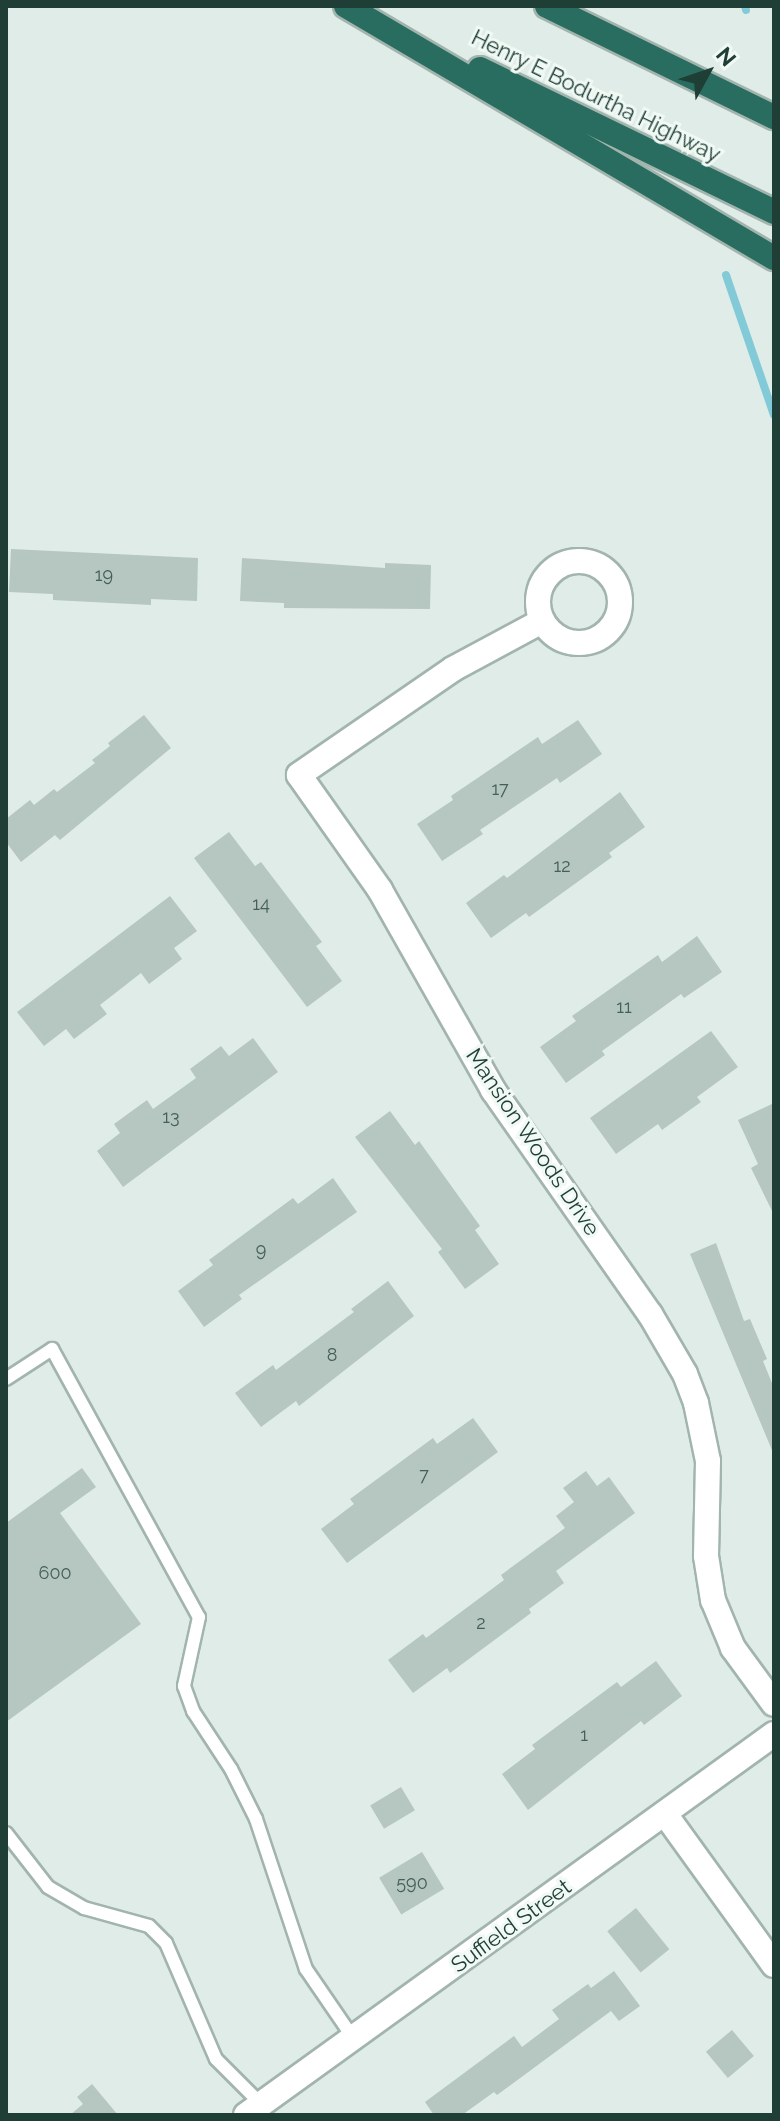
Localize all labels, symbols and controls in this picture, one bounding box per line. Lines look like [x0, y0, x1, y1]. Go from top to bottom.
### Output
street label: Henry E Bodurtha Highway [467, 24, 725, 168]
north arrow [668, 32, 748, 112]
text: N [711, 42, 742, 71]
house number: 19 [95, 564, 113, 586]
house number: 17 [491, 778, 509, 800]
house number: 12 [553, 855, 571, 877]
house number: 14 [252, 893, 270, 915]
house number: 11 [616, 996, 632, 1018]
street label: Mansion Woods Drive [460, 1043, 606, 1241]
house number: 13 [162, 1106, 180, 1128]
house number: 9 [256, 1239, 266, 1261]
house number: 8 [327, 1344, 337, 1366]
house number: 7 [419, 1464, 429, 1486]
house number: 600 [39, 1562, 71, 1584]
house number: 2 [476, 1612, 486, 1634]
house number: 1 [580, 1724, 588, 1746]
house number: 590 [396, 1872, 428, 1894]
street label: Suffield Street [446, 1874, 576, 1978]

